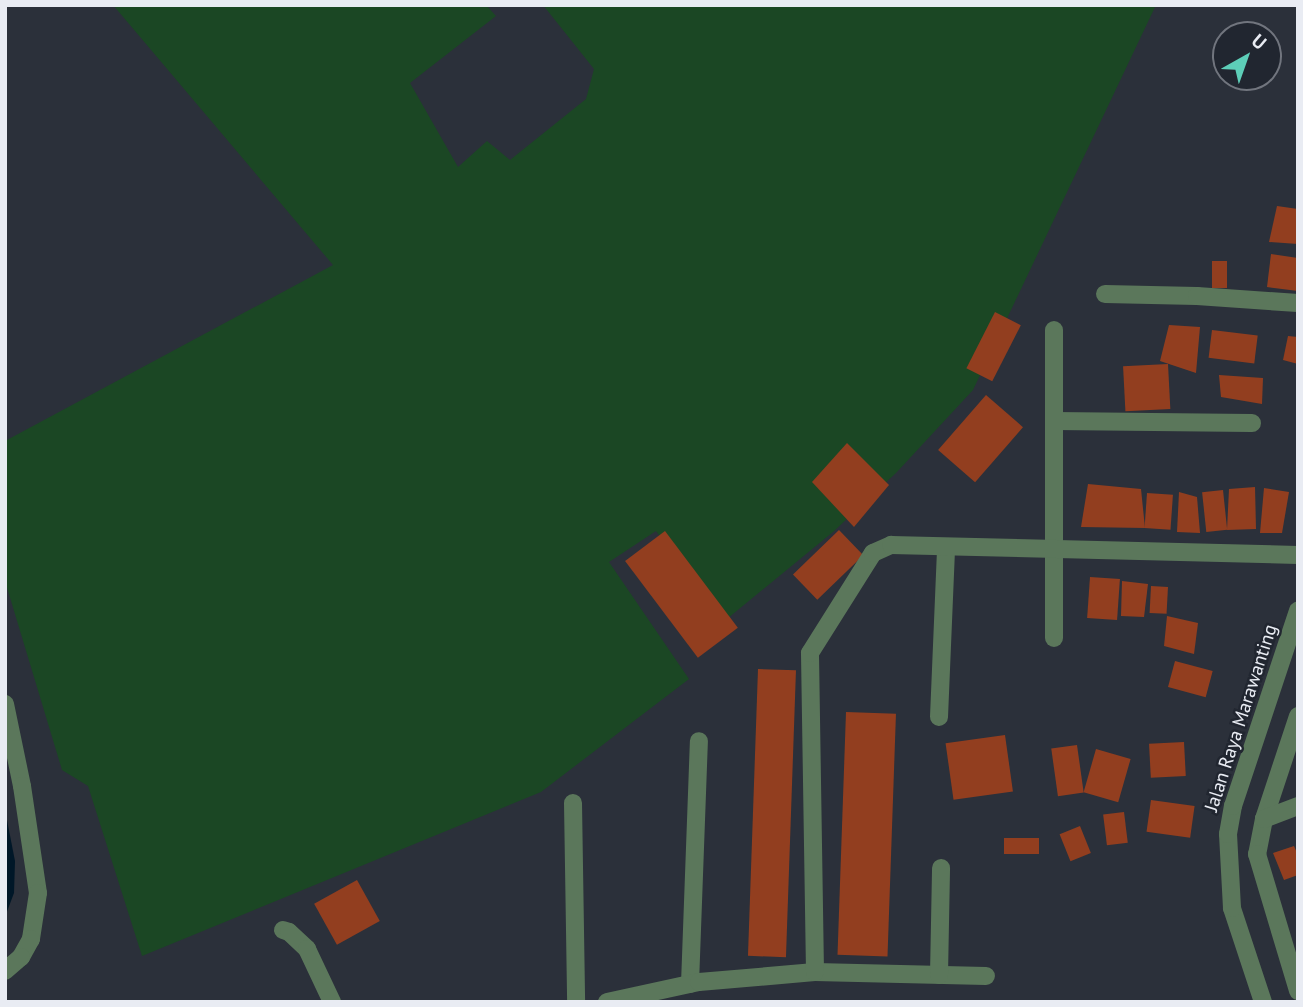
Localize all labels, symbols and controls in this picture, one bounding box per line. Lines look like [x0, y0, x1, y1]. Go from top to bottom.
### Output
north arrow [1212, 21, 1282, 91]
text: U [1247, 28, 1271, 54]
street label: Jalan Raya Marawanting [1200, 621, 1282, 815]

